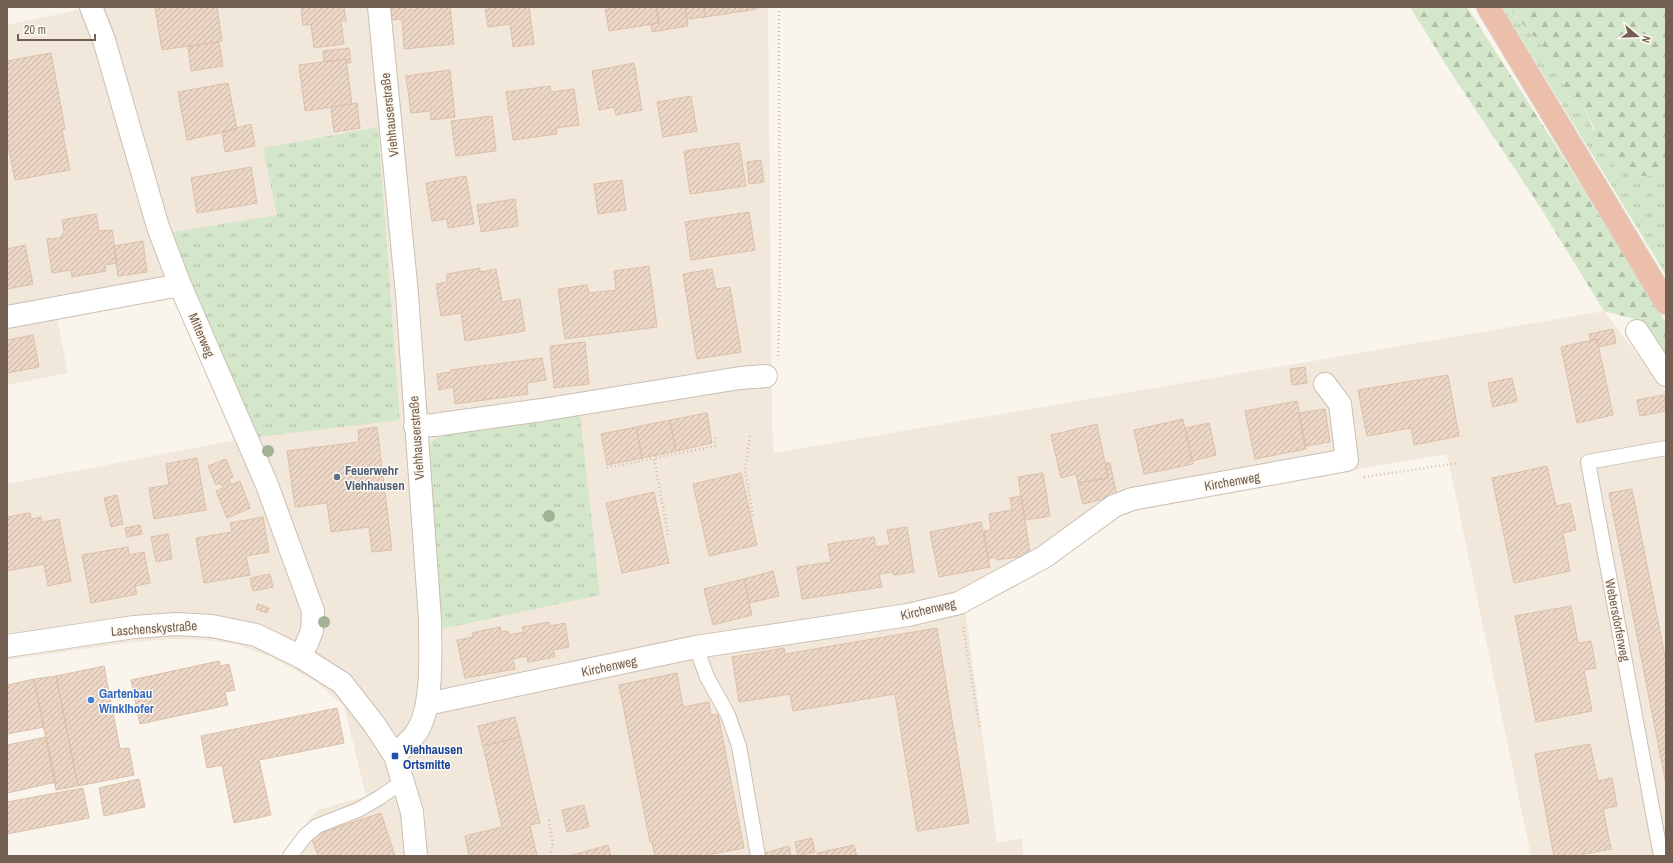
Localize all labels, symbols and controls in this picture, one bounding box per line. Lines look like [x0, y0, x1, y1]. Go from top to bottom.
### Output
scale bar [18, 16, 95, 42]
north arrow [1617, 16, 1657, 56]
text: 20 m [24, 22, 46, 38]
text: N [1639, 34, 1654, 45]
street label: Viehhauserstraße [377, 72, 402, 158]
street label: Mitterweg [185, 310, 219, 360]
street label: Viehhauserstraße [405, 395, 428, 481]
place label: Feuerwehr Viehhausen [345, 462, 405, 494]
street label: Kirchenweg [1203, 468, 1261, 495]
marker: Feuerwehr Viehhausen [332, 472, 342, 482]
street label: Webersdorferweg [1601, 577, 1634, 663]
street label: Kirchenweg [899, 595, 958, 624]
street label: Laschenskystraße [110, 617, 198, 640]
street label: Kirchenweg [580, 652, 638, 681]
place label: Gartenbau Winklhofer [99, 685, 155, 717]
marker: Gartenbau Winklhofer [86, 695, 96, 705]
place label: Viehhausen Ortsmitte [403, 741, 463, 773]
marker: Viehhausen Ortsmitte [390, 751, 400, 761]

